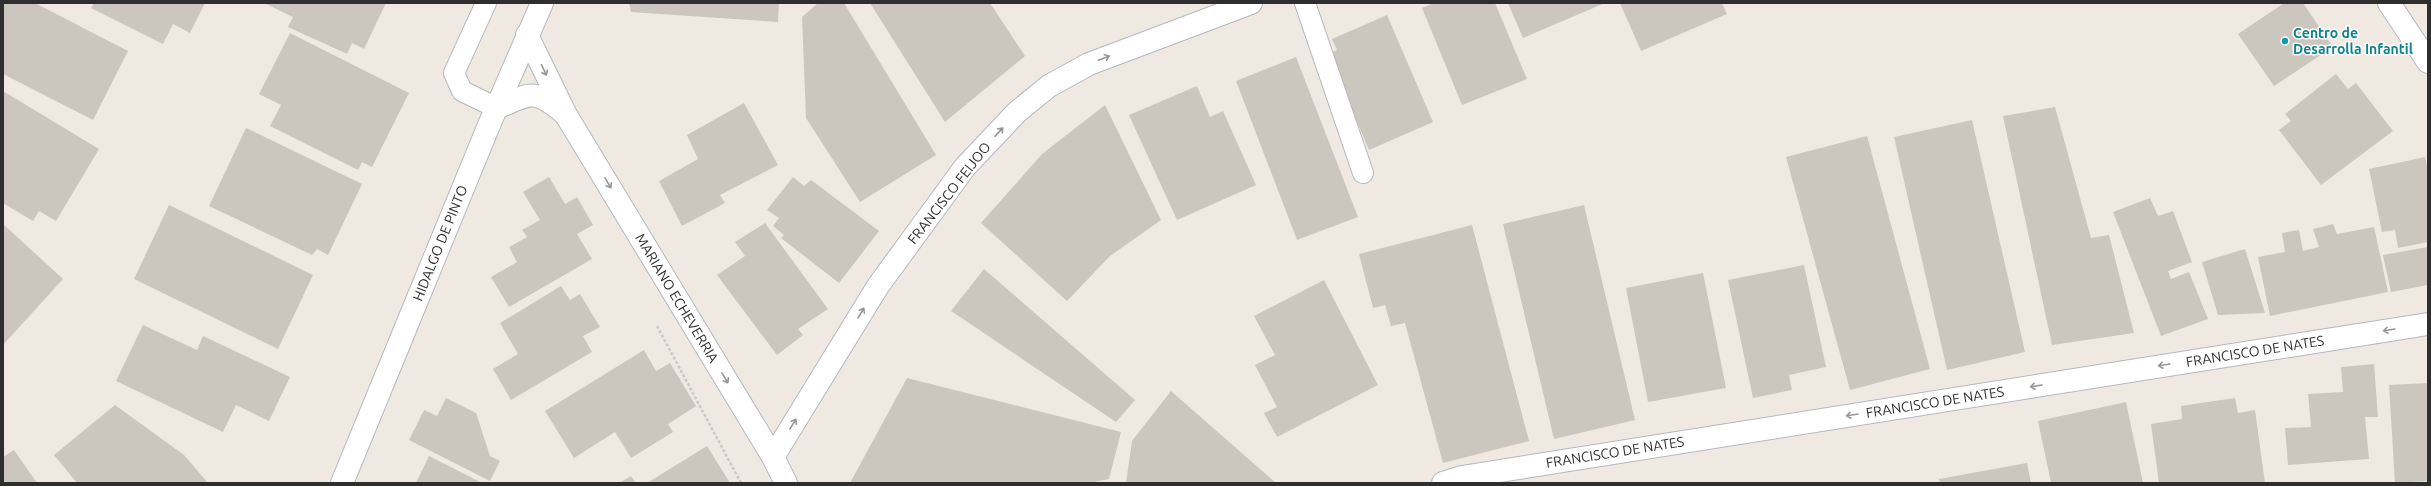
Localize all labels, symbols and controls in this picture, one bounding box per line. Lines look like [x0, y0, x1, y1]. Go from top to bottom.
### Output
place label: Centro de Desarrolla Infantil [2293, 25, 2413, 57]
marker: Centro de Desarrolla Infantil [2280, 36, 2290, 46]
one-way arrow [1098, 54, 1110, 62]
one-way arrow [541, 63, 548, 75]
one-way arrow [994, 127, 1003, 137]
street label: FRANCISCO FEIJOO [904, 139, 994, 247]
one-way arrow [604, 177, 612, 189]
street label: HIDALGO DE PINTO [409, 183, 471, 303]
street label: MARIANO ECHEVERRIA [632, 231, 722, 365]
one-way arrow [857, 308, 865, 319]
one-way arrow [2383, 326, 2396, 334]
street label: FRANCISCO DE NATES [2185, 332, 2325, 370]
one-way arrow [2158, 361, 2171, 369]
one-way arrow [722, 372, 730, 384]
one-way arrow [2030, 382, 2043, 390]
street label: FRANCISCO DE NATES [1865, 383, 2005, 421]
one-way arrow [1846, 411, 1859, 419]
one-way arrow [790, 418, 798, 430]
street label: FRANCISCO DE NATES [1545, 433, 1685, 471]

